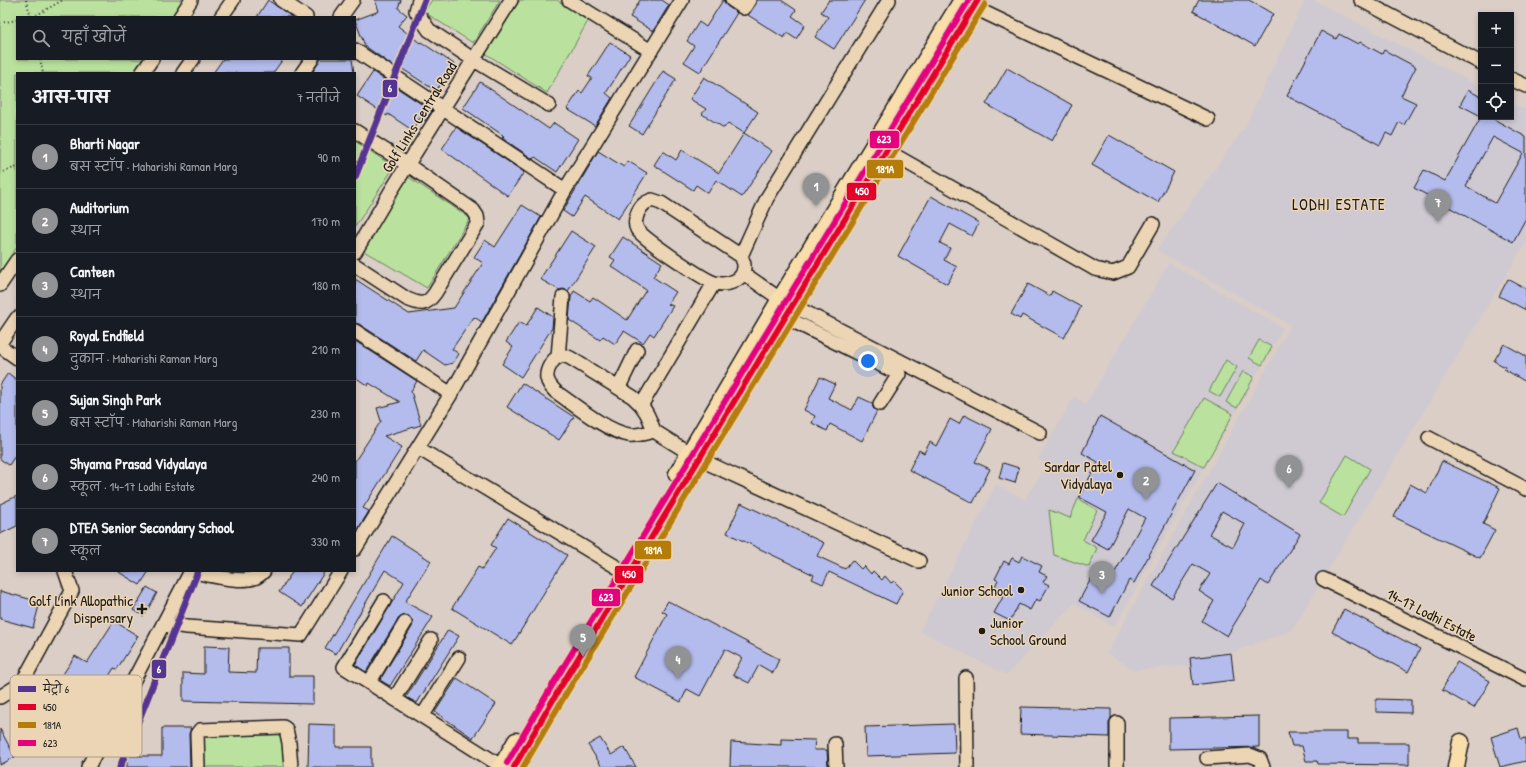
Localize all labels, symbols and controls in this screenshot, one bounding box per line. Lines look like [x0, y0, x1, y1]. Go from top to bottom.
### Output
map controls [1478, 12, 1514, 120]
button: + [1478, 12, 1514, 48]
search box [16, 16, 356, 60]
text: यहाँ खोजें [62, 26, 126, 47]
icon: search [30, 27, 52, 49]
button: − [1478, 48, 1514, 84]
street label: Golf Links Central Road [376, 57, 462, 176]
line badge: 6 [382, 79, 398, 98]
text: 6 [388, 81, 393, 95]
button: locate [1478, 84, 1514, 120]
text: आस-पास [32, 85, 110, 108]
text: 7 नतीजे [297, 88, 340, 106]
line badge: 623 [869, 130, 900, 149]
text: 623 [877, 132, 891, 146]
text: Bharti Nagar [70, 133, 140, 154]
text: 1 [43, 148, 47, 166]
text: 90 m [318, 148, 340, 166]
text: बस स्टॉप · Maharishi Raman Marg [70, 157, 237, 175]
line badge: 181A [866, 159, 904, 179]
text: 181A [876, 162, 895, 176]
pin: 1 [803, 173, 829, 206]
line badge: 450 [846, 182, 877, 201]
text: 450 [855, 184, 869, 198]
pin: 7 [1425, 189, 1451, 222]
district label: LODHI ESTATE [1292, 193, 1386, 215]
text: Auditorium [70, 197, 129, 218]
text: 2 [42, 212, 48, 230]
text: 170 m [311, 212, 340, 230]
text: स्थान [70, 221, 101, 239]
text: Canteen [70, 261, 115, 282]
text: 3 [42, 276, 48, 294]
text: 180 m [312, 276, 340, 294]
text: स्थान [70, 285, 101, 303]
text: Royal Endfield [70, 325, 144, 346]
text: 4 [43, 340, 47, 358]
text: 210 m [312, 340, 340, 358]
text: दुकान · Maharishi Raman Marg [70, 349, 218, 367]
your location [858, 351, 878, 371]
text: Sujan Singh Park [70, 389, 161, 410]
text: 5 [42, 404, 48, 422]
text: 230 m [310, 404, 340, 422]
text: बस स्टॉप · Maharishi Raman Marg [70, 413, 237, 431]
text: Shyama Prasad Vidyalaya [70, 453, 207, 474]
pin: 6 [1276, 455, 1302, 488]
place label: Sardar Patel Vidyalaya [1044, 456, 1112, 494]
pin: 2 [1133, 467, 1159, 500]
text: 6 [42, 468, 48, 486]
text: 240 m [311, 468, 340, 486]
marker: Sardar Patel Vidyalaya [1115, 470, 1125, 480]
text: स्कूल · 14-17 Lodhi Estate [70, 477, 195, 495]
text: DTEA Senior Secondary School [70, 517, 234, 538]
text: 7 [42, 532, 48, 550]
text: 330 m [311, 532, 340, 550]
line badge: 181A [634, 540, 672, 560]
text: स्कूल [70, 541, 101, 559]
text: 181A [644, 543, 663, 557]
pin: 3 [1089, 561, 1115, 594]
line badge: 450 [614, 565, 644, 584]
text: 450 [622, 567, 636, 581]
place label: Junior School [941, 580, 1013, 601]
street label: 14-17 Lodhi Estate [1383, 583, 1481, 647]
marker: Junior School [1016, 585, 1026, 595]
line badge: 623 [591, 588, 621, 607]
place label: Golf Link Allopathic Dispensary [29, 590, 133, 628]
text: 623 [599, 590, 613, 604]
marker: Golf Link Allopathic Dispensary [136, 603, 148, 615]
place label: Junior School Ground [990, 612, 1066, 650]
pin: 5 [570, 624, 596, 657]
marker: Junior School Ground [977, 626, 987, 636]
pin: 4 [665, 646, 691, 679]
line badge: 6 [151, 659, 167, 679]
text: 6 [157, 662, 162, 676]
legend [10, 675, 142, 757]
text: मेट्रो 6 [42, 678, 70, 696]
text: 450 [43, 700, 57, 714]
text: 181A [43, 718, 62, 732]
text: 623 [43, 736, 58, 750]

